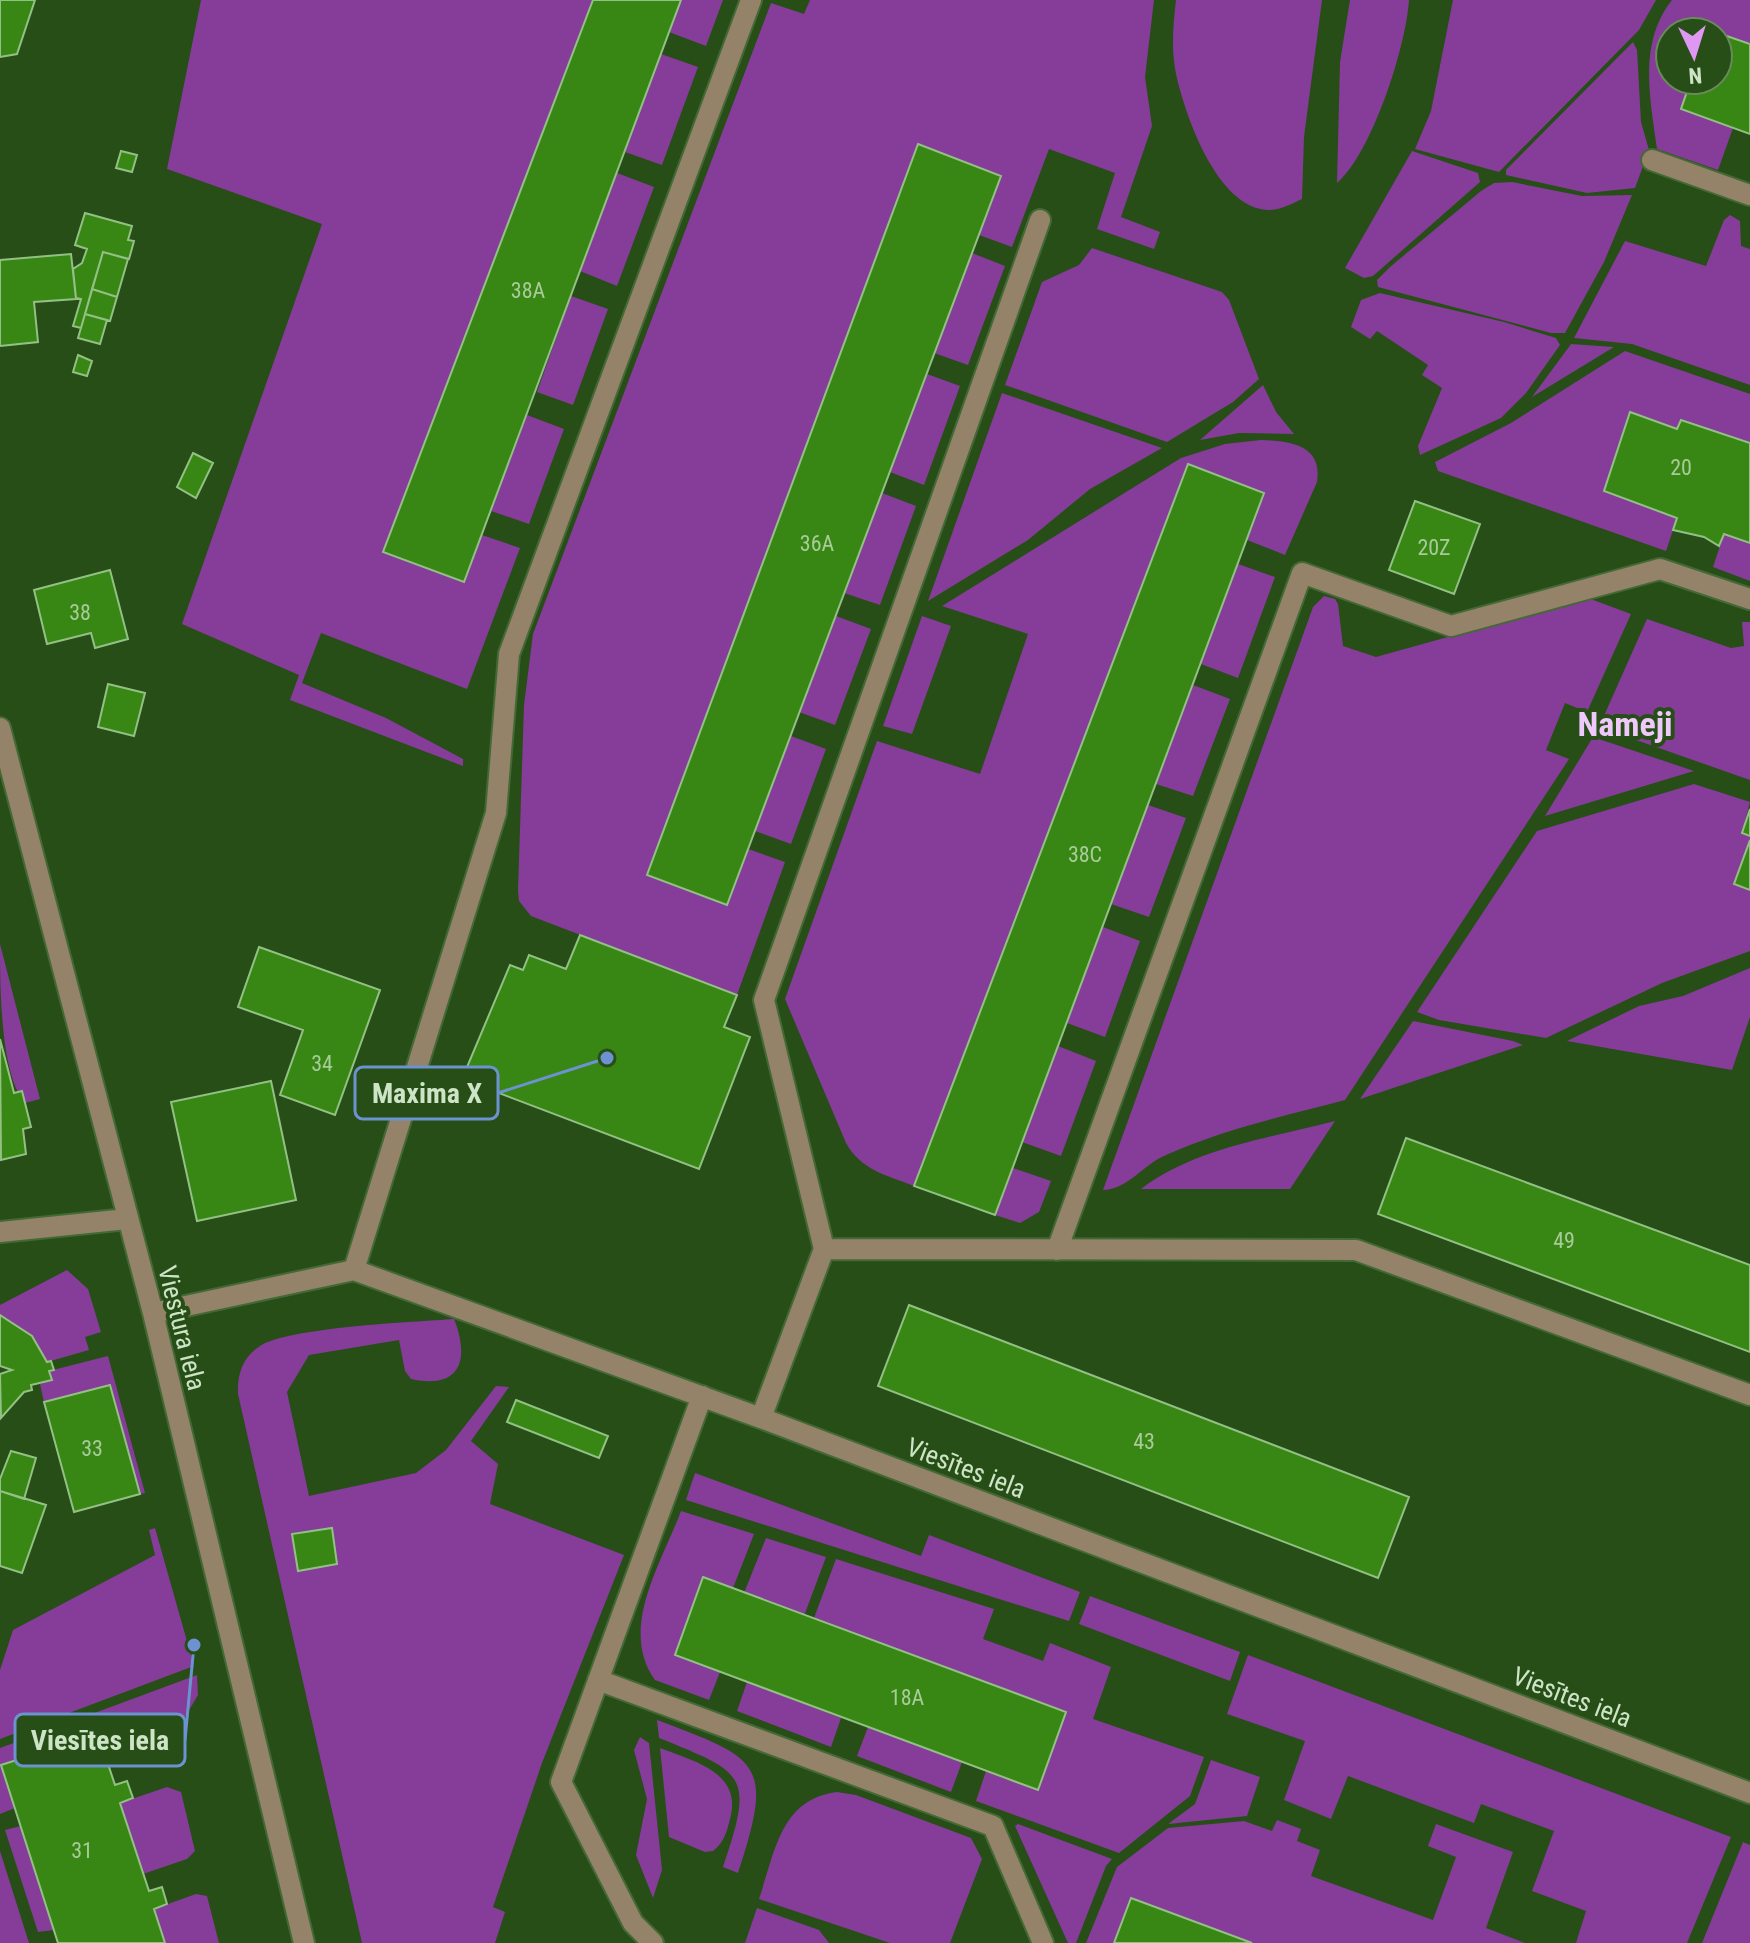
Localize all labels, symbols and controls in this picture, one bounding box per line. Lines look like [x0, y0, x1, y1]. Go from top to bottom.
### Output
north arrow [1654, 16, 1734, 96]
text: N [1688, 63, 1703, 88]
house number: 38A [511, 278, 546, 303]
house number: 20 [1670, 455, 1692, 480]
house number: 36A [800, 531, 835, 556]
house number: 20Z [1417, 535, 1451, 560]
house number: 38 [69, 600, 91, 625]
district label: Nameji [1577, 704, 1673, 744]
house number: 38C [1068, 842, 1102, 867]
house number: 34 [311, 1051, 333, 1076]
callout: Maxima X [355, 1067, 498, 1119]
text: Maxima X [372, 1077, 482, 1110]
house number: 49 [1553, 1228, 1575, 1253]
street label: Viestura iela [152, 1263, 212, 1393]
house number: 43 [1133, 1429, 1155, 1454]
street label: Viesītes iela [902, 1432, 1030, 1504]
house number: 33 [81, 1436, 103, 1461]
street label: Viesītes iela [1508, 1661, 1636, 1733]
house number: 18A [890, 1685, 925, 1710]
callout: Viesītes iela [15, 1714, 185, 1766]
text: Viesītes iela [31, 1724, 169, 1757]
house number: 31 [71, 1838, 93, 1863]

